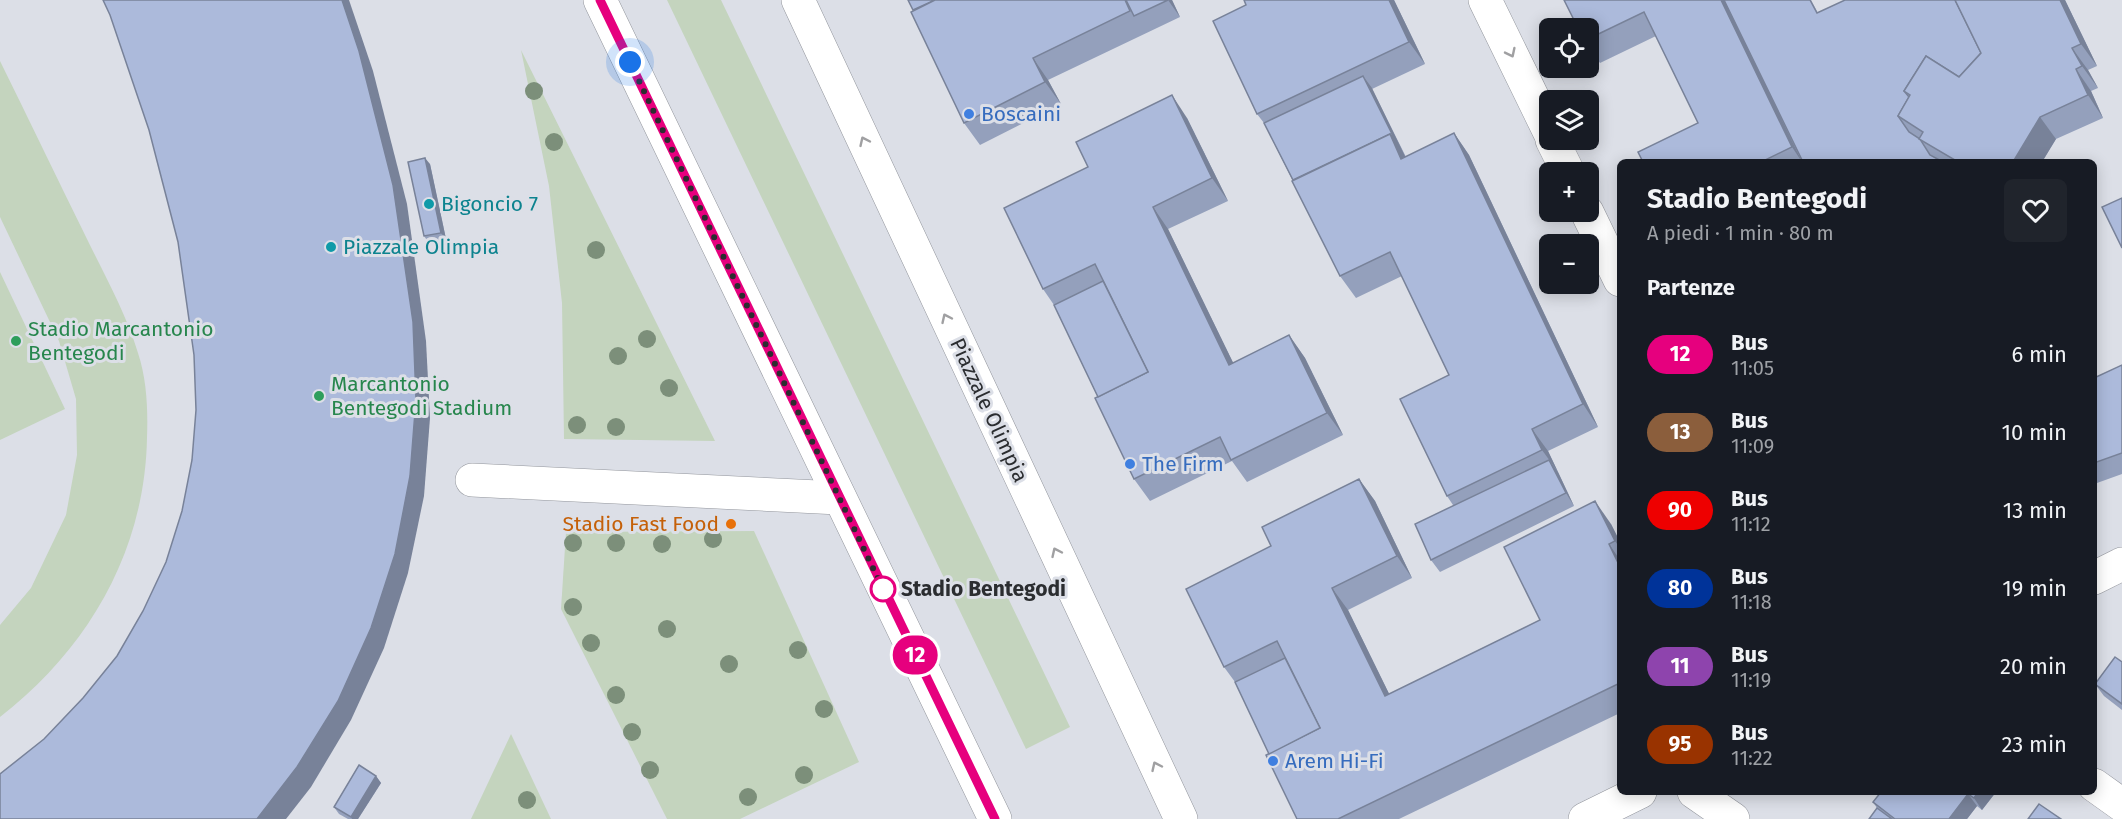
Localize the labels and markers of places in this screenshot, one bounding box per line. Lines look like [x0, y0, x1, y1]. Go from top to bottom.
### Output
place label: Boscaini [981, 101, 1061, 127]
marker: Boscaini [962, 107, 976, 121]
place label: Bigoncio 7 [441, 191, 538, 217]
marker: Bigoncio 7 [422, 197, 436, 211]
place label: Piazzale Olimpia [343, 234, 499, 260]
marker: Piazzale Olimpia [324, 240, 338, 254]
place label: Stadio Marcantonio Bentegodi [28, 316, 213, 366]
marker: Stadio Marcantonio Bentegodi [9, 334, 23, 348]
place label: Marcantonio Bentegodi Stadium [331, 371, 512, 421]
marker: Marcantonio Bentegodi Stadium [312, 389, 326, 403]
place label: The Firm [1142, 451, 1224, 477]
marker: The Firm [1123, 457, 1137, 471]
place label: Stadio Fast Food [563, 511, 719, 537]
marker: Stadio Fast Food [724, 517, 738, 531]
marker: Stadio Bentegodi [870, 576, 896, 602]
place label: Stadio Bentegodi [901, 576, 1066, 602]
place label: Arem Hi-Fi [1285, 748, 1384, 774]
marker: Arem Hi-Fi [1266, 754, 1280, 768]

